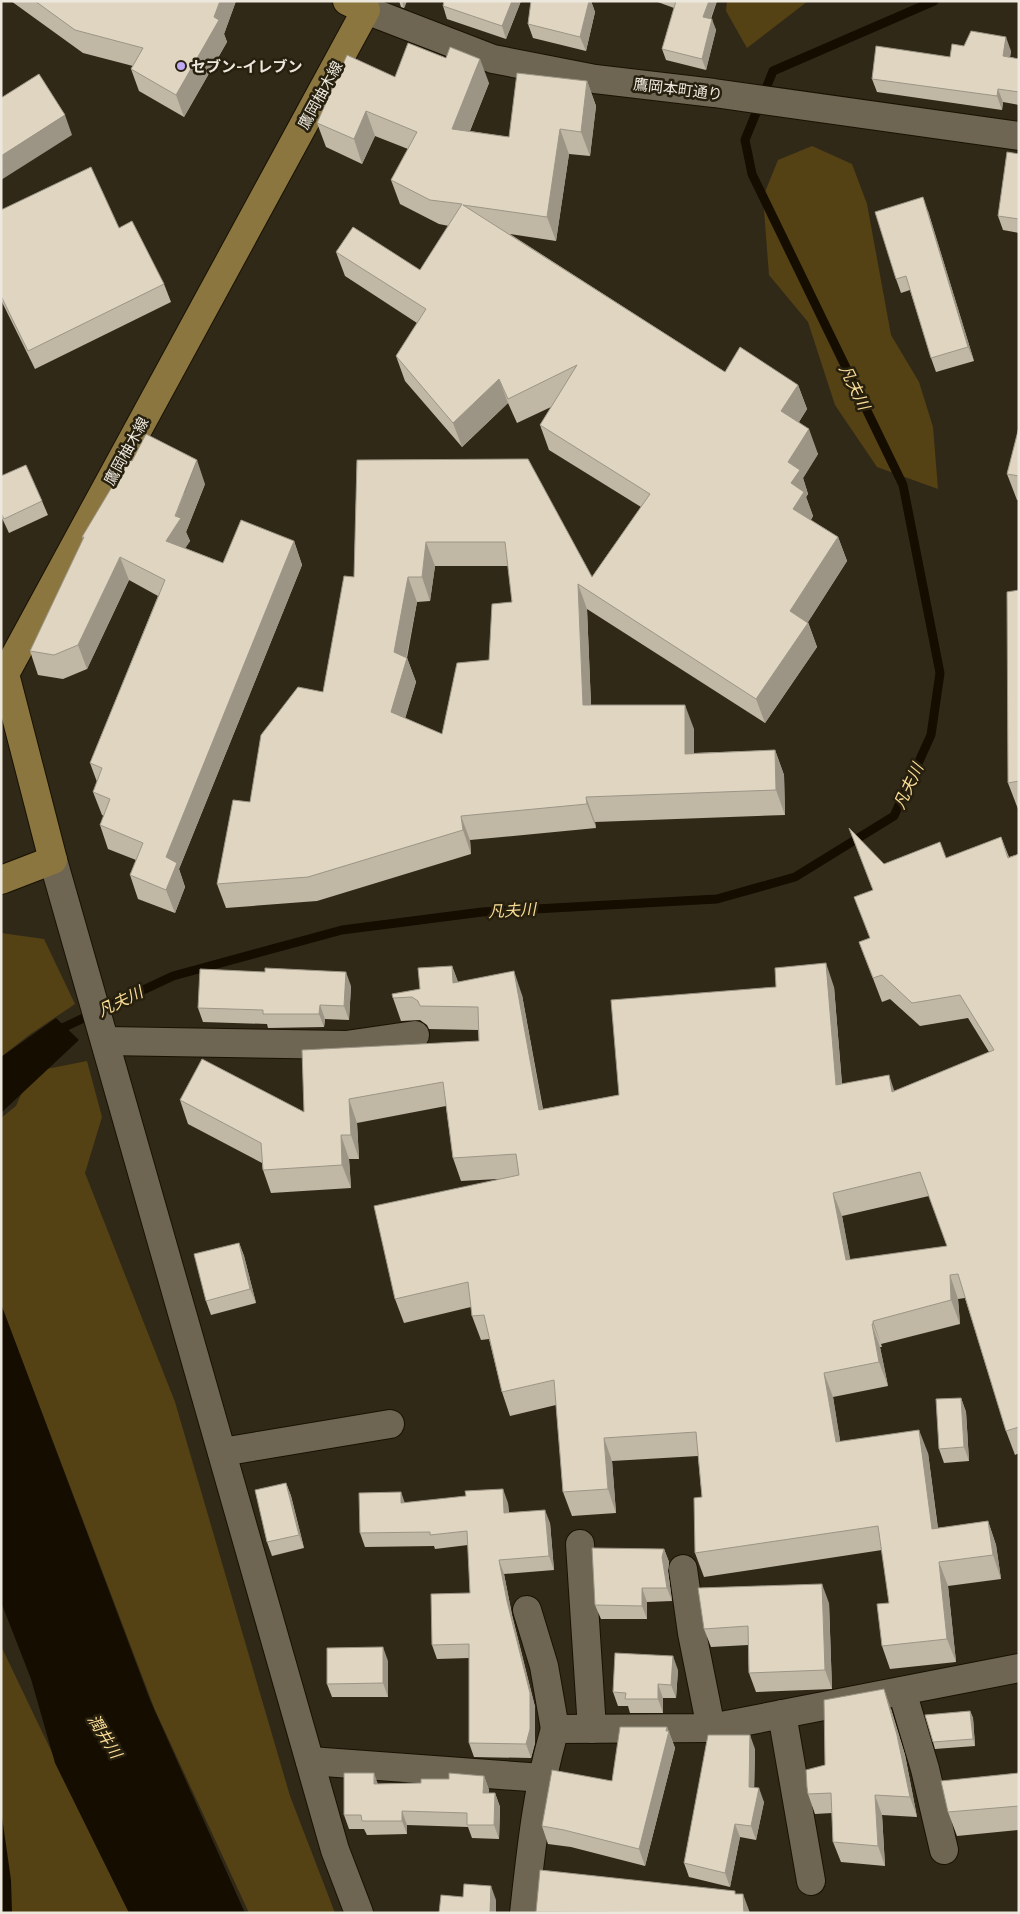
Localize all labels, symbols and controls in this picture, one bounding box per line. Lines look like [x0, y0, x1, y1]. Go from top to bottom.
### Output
place label: セブン-イレブン [191, 57, 303, 76]
street label: 鷹岡柚木線 [294, 58, 346, 132]
marker: セブン-イレブン [175, 60, 187, 72]
street label: 鷹岡本町通り [632, 74, 724, 104]
water label: 凡夫川 [835, 361, 875, 415]
street label: 鷹岡柚木線 [100, 414, 152, 488]
water label: 凡夫川 [889, 758, 928, 812]
water label: 凡夫川 [488, 899, 538, 921]
water label: 凡夫川 [94, 981, 148, 1021]
water label: 潤井川 [84, 1710, 127, 1763]

